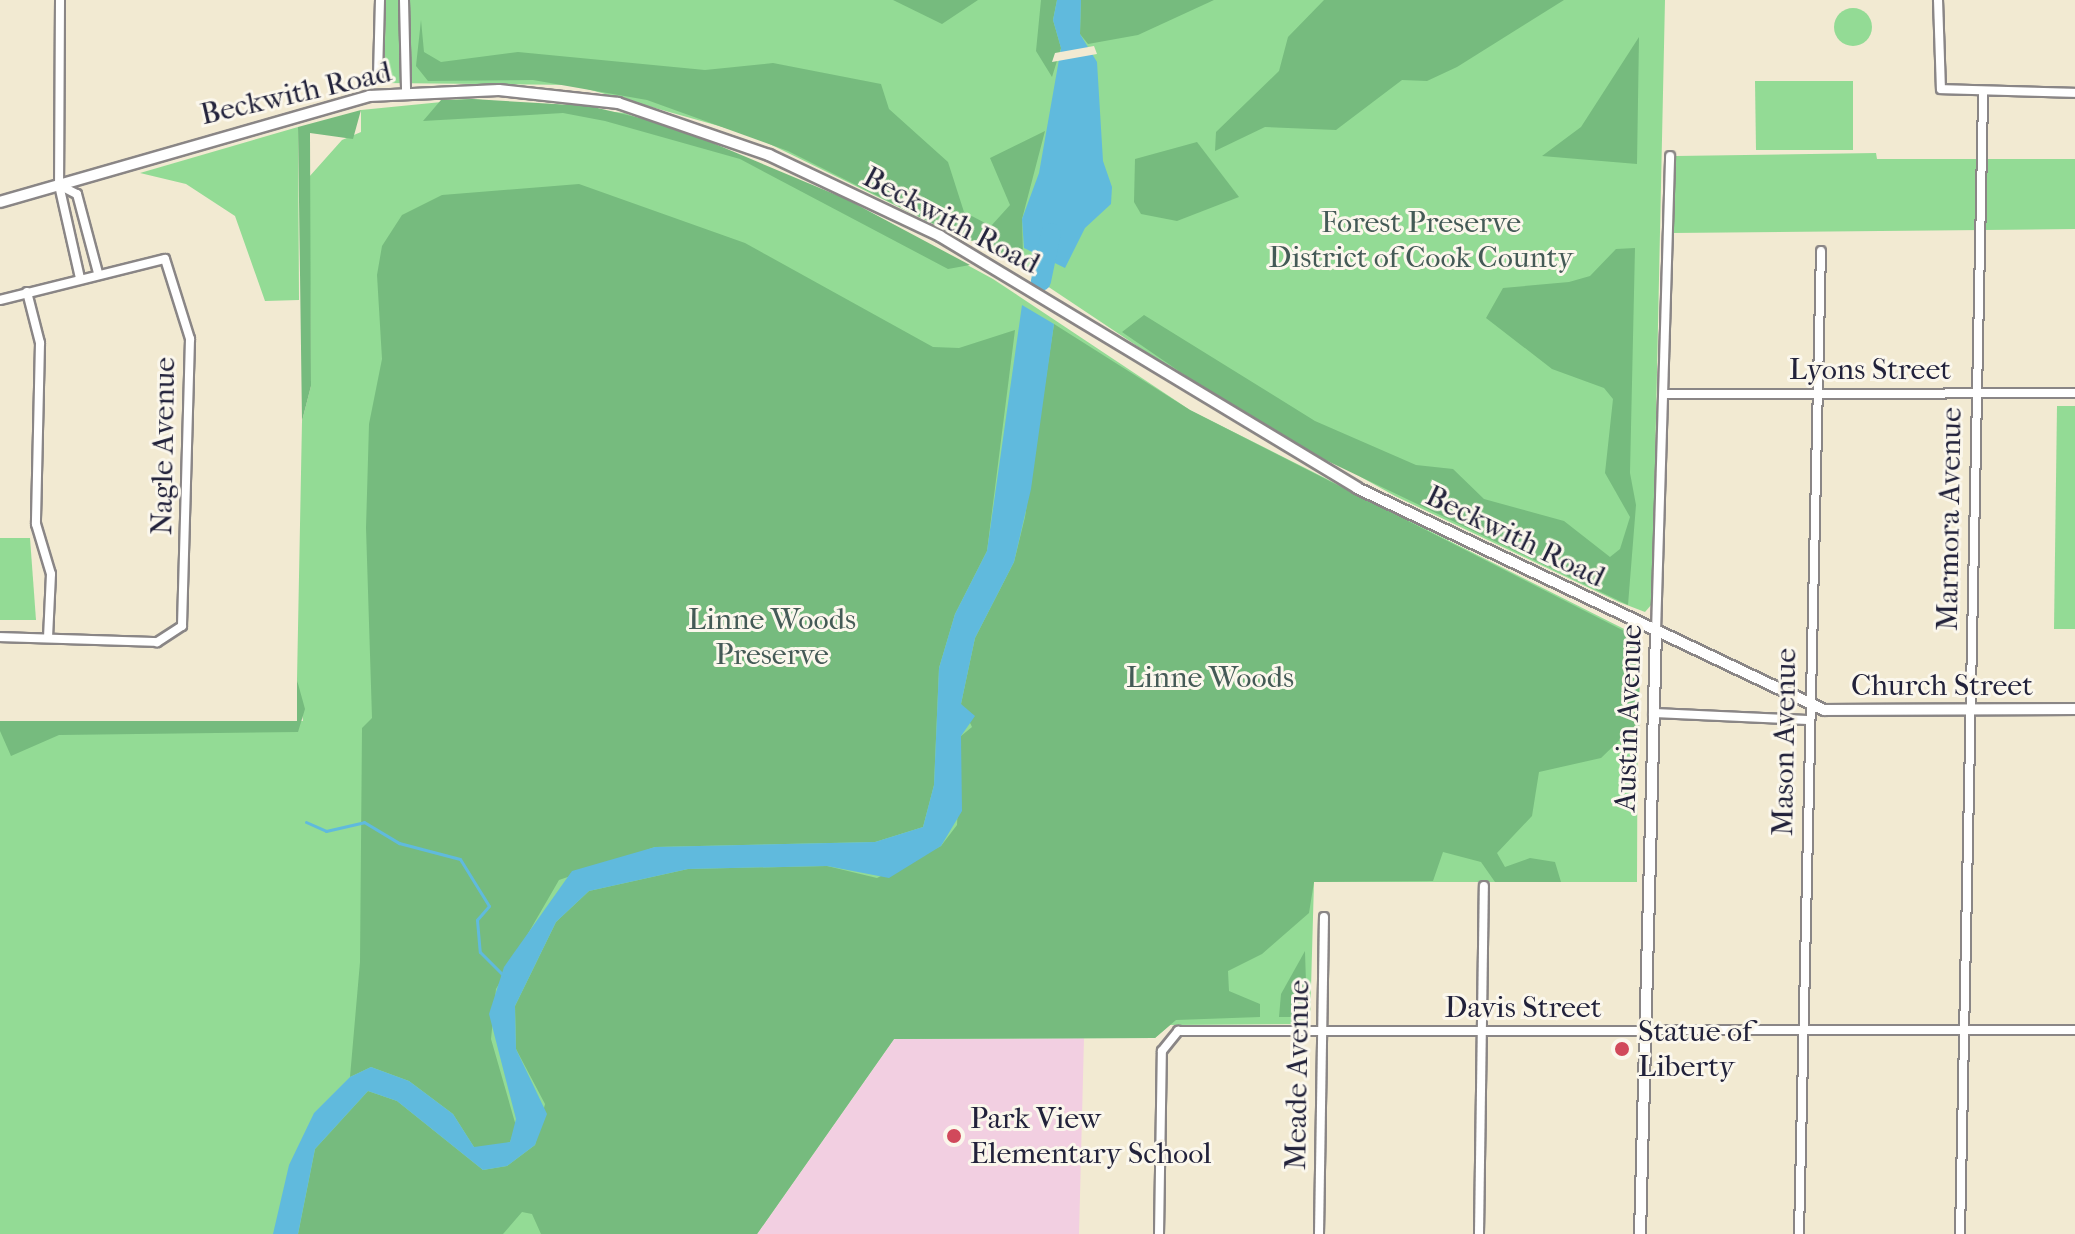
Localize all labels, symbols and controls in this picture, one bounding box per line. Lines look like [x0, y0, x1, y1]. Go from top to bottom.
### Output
street label: Beckwith Road [197, 55, 395, 133]
street label: Beckwith Road [857, 159, 1045, 283]
park label: Forest Preserve District of Cook County [1269, 205, 1573, 276]
street label: Lyons Street [1789, 352, 1951, 388]
street label: Nagle Avenue [144, 357, 184, 535]
street label: Marmora Avenue [1930, 407, 1970, 631]
street label: Beckwith Road [1420, 478, 1610, 596]
park label: Linne Woods Preserve [688, 602, 856, 672]
street label: Austin Avenue [1608, 624, 1650, 812]
street label: Mason Avenue [1765, 648, 1805, 836]
park label: Linne Woods [1126, 660, 1294, 696]
street label: Church Street [1851, 668, 2033, 704]
street label: Meade Avenue [1278, 980, 1318, 1170]
street label: Davis Street [1445, 990, 1601, 1026]
place label: Statue of Liberty [1638, 1014, 1752, 1084]
marker: Statue of Liberty [1613, 1040, 1631, 1058]
place label: Park View Elementary School [970, 1101, 1212, 1172]
marker: Park View Elementary School [945, 1127, 963, 1145]

